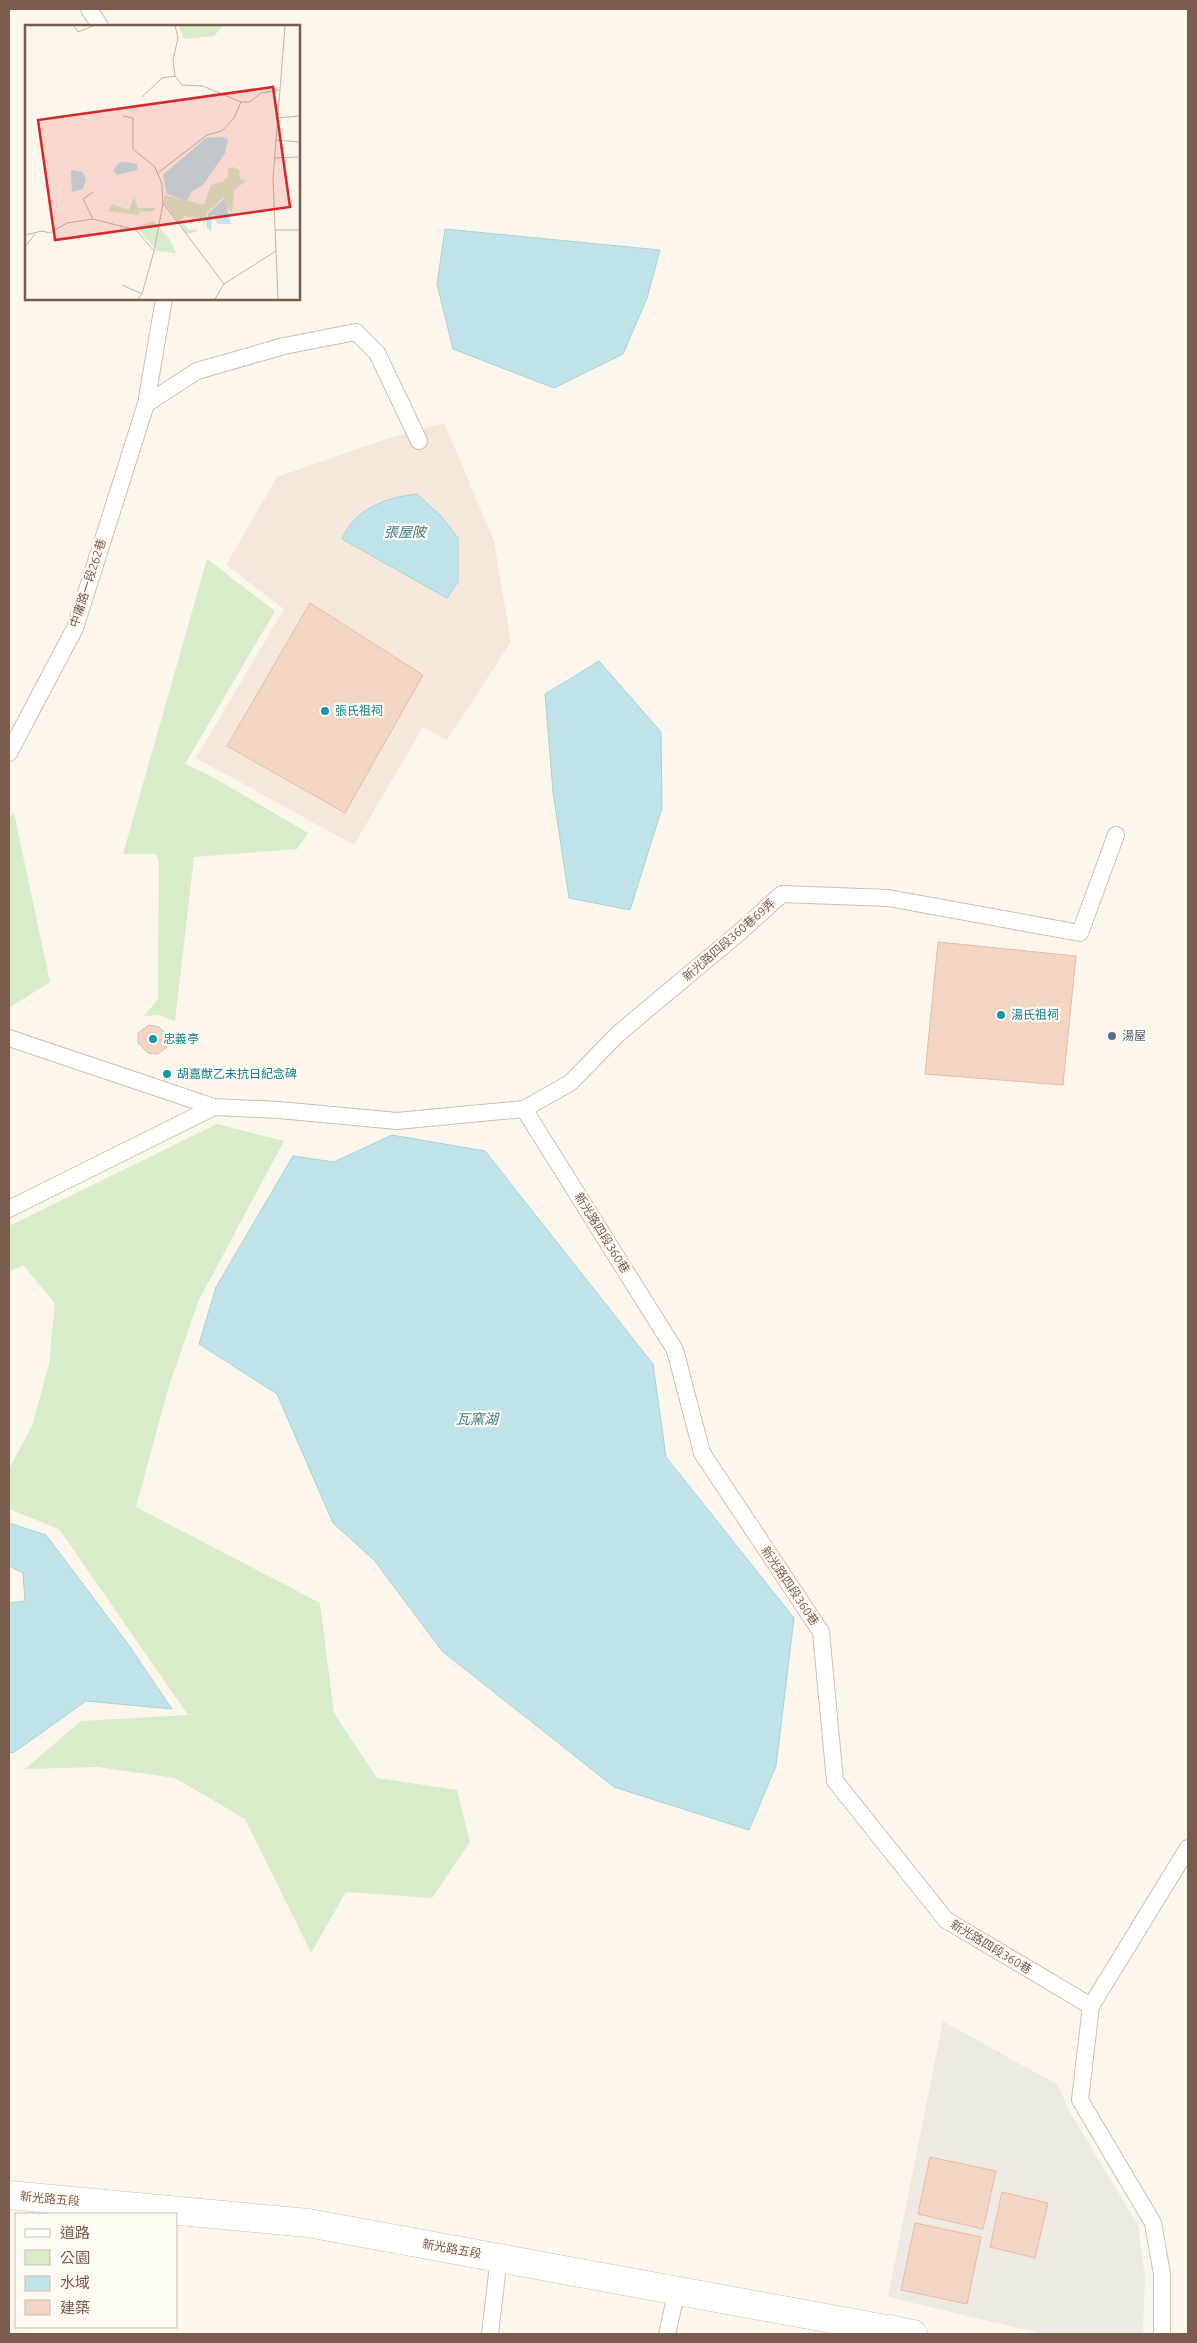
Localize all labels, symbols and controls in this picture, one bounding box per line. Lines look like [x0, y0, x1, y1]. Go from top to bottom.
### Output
inset map [25, 25, 300, 300]
water label: 張屋陂 [384, 524, 428, 540]
street label: 中庸路一段262巷 [67, 537, 108, 629]
place label: 張氏祖祠 [335, 704, 383, 717]
marker: 張氏祖祠 [319, 705, 331, 717]
street label: 新光路四段360巷69弄 [680, 896, 777, 983]
place label: 湯氏祖祠 [1011, 1008, 1059, 1021]
marker: 湯氏祖祠 [995, 1009, 1007, 1021]
place label: 湯屋 [1122, 1029, 1146, 1042]
marker: 湯屋 [1106, 1030, 1118, 1042]
place label: 忠義亭 [163, 1032, 199, 1045]
marker: 忠義亭 [147, 1033, 159, 1045]
place label: 胡嘉猷乙未抗日紀念碑 [177, 1067, 297, 1080]
marker: 胡嘉猷乙未抗日紀念碑 [161, 1068, 173, 1080]
street label: 新光路四段360巷 [572, 1190, 632, 1275]
water label: 瓦窯湖 [456, 1411, 500, 1427]
street label: 新光路四段360巷 [759, 1544, 822, 1628]
street label: 新光路四段360巷 [948, 1917, 1034, 1976]
street label: 新光路五段 [20, 2189, 81, 2208]
legend [15, 2213, 178, 2328]
text: 道路 [60, 2224, 90, 2241]
street label: 新光路五段 [421, 2237, 483, 2260]
text: 公園 [60, 2249, 90, 2266]
text: 水域 [60, 2274, 90, 2291]
text: 建築 [60, 2299, 90, 2316]

